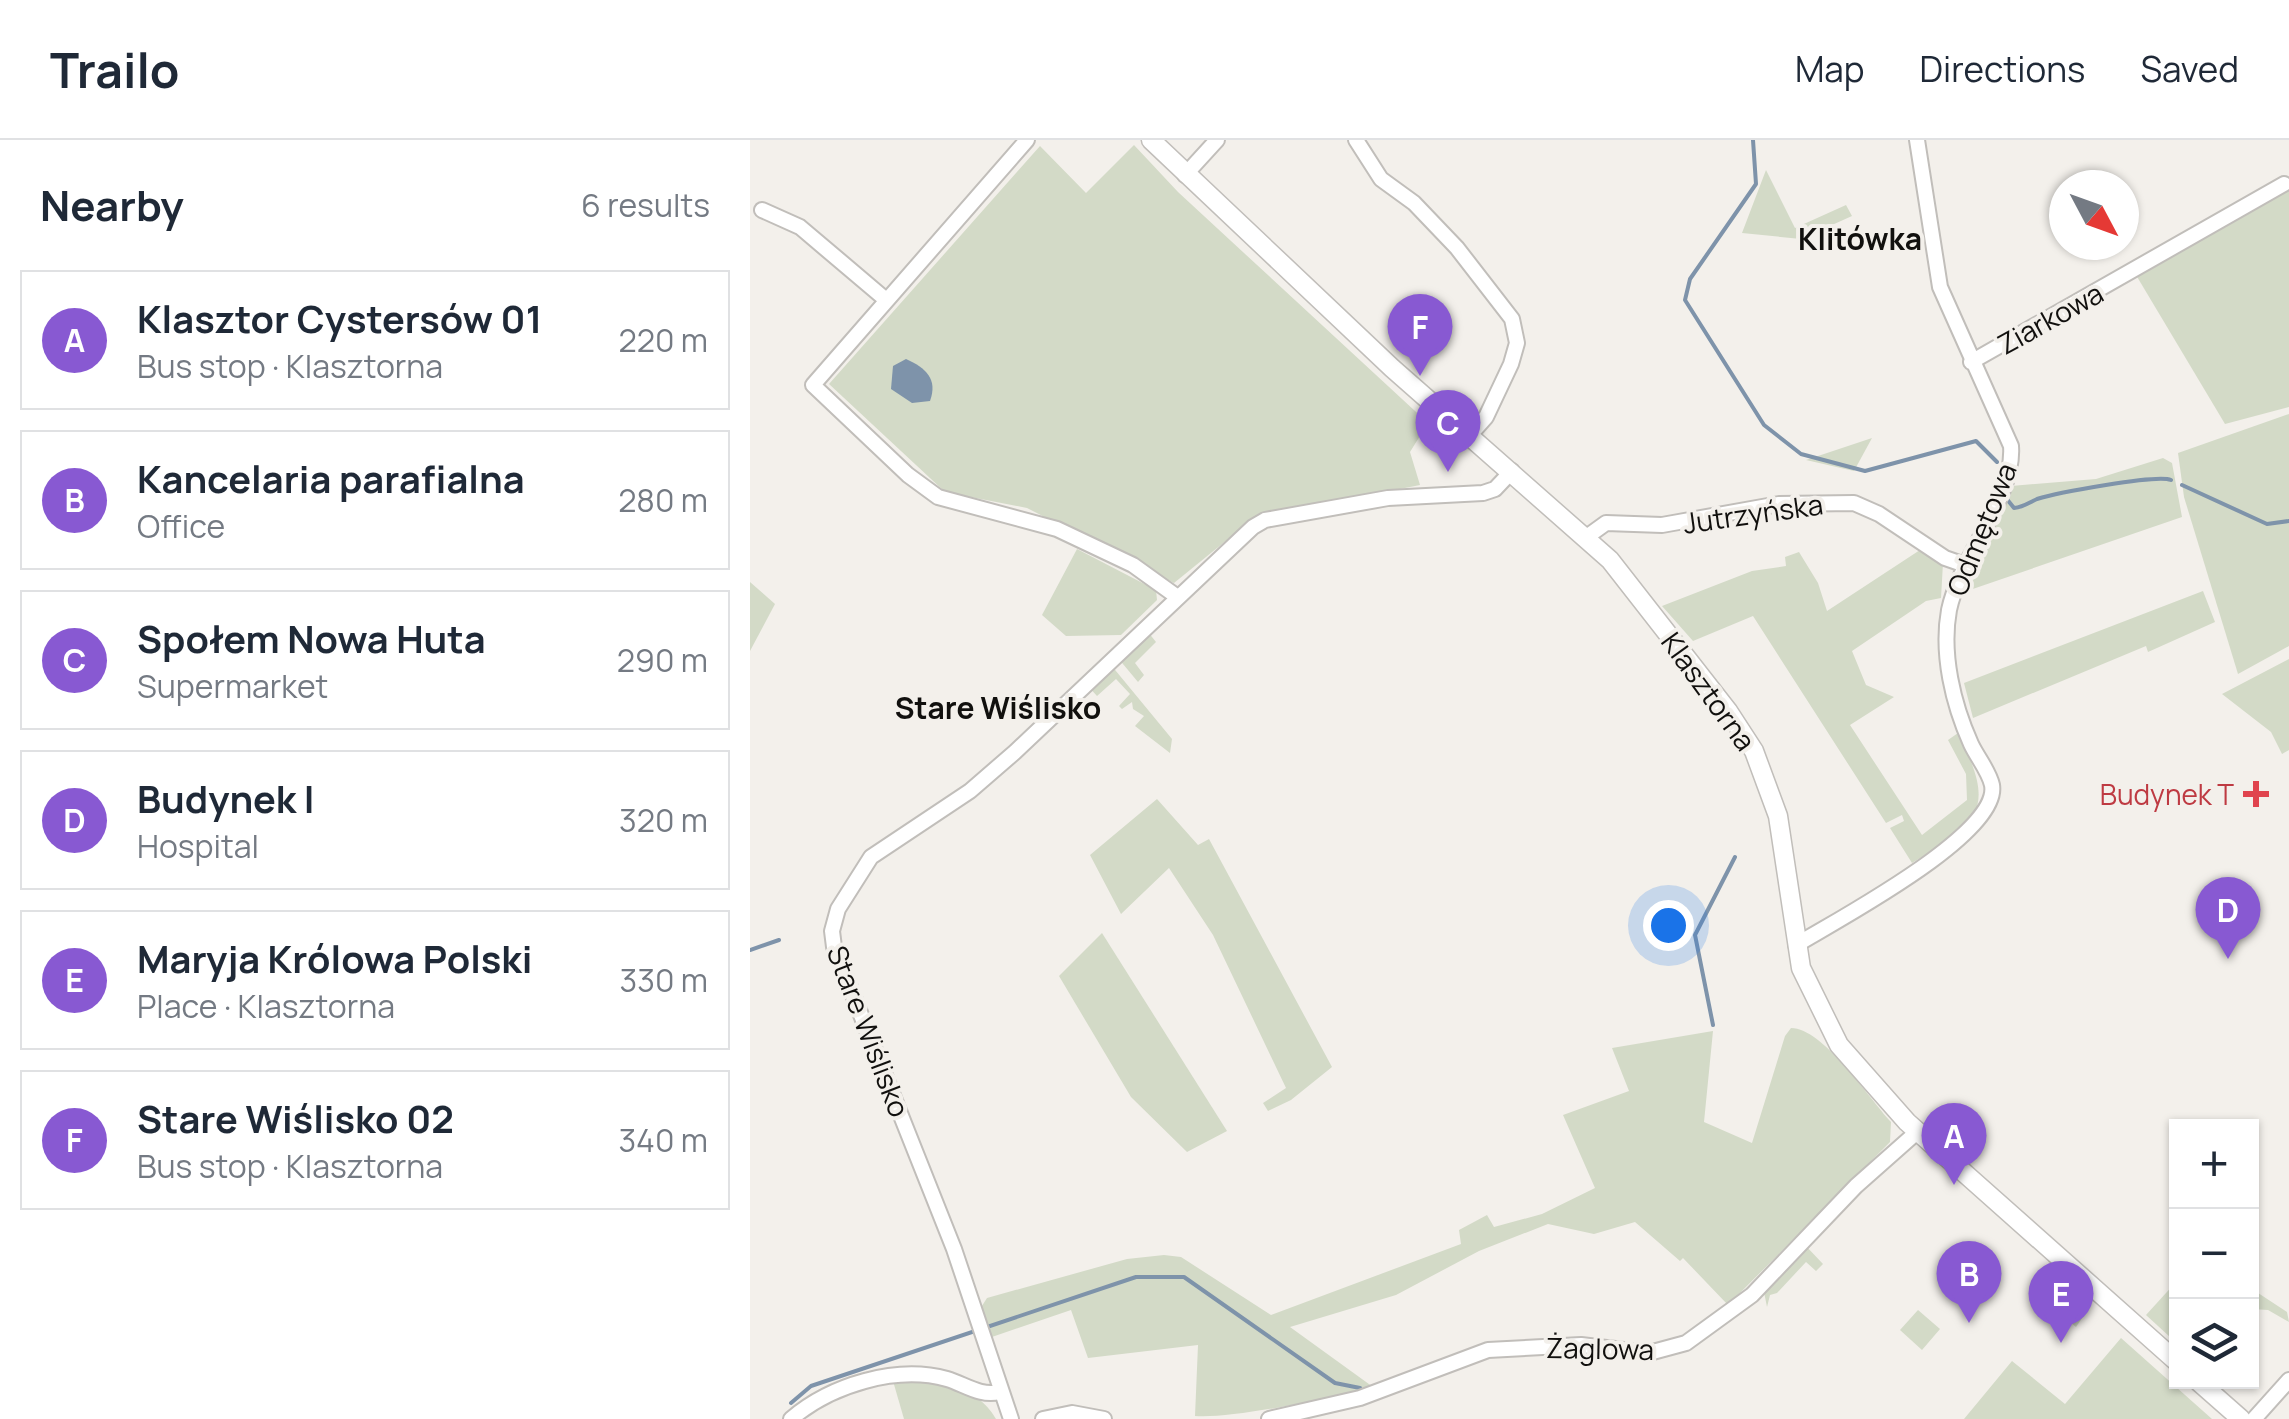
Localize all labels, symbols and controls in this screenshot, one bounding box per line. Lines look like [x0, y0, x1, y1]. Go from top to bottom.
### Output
text: Trailo [50, 37, 180, 102]
text: Map [1795, 45, 1865, 93]
text: Directions [1920, 45, 2085, 93]
text: Saved [2140, 45, 2239, 93]
north arrow [2049, 170, 2139, 260]
text: Nearby [40, 176, 184, 234]
text: 6 results [581, 183, 710, 227]
district label: Klitówka [1798, 218, 1922, 259]
street label: Ziarkowa [1990, 273, 2110, 363]
text: Klasztor Cystersów 01 [137, 292, 542, 344]
pin: F [1388, 294, 1452, 376]
text: A [64, 318, 85, 362]
text: 220 m [618, 318, 708, 362]
text: Bus stop · Klasztorna [137, 344, 443, 388]
pin: C [1416, 390, 1480, 472]
text: Kancelaria parafialna [137, 452, 525, 504]
street label: Odmętowa [1937, 457, 2025, 601]
text: B [64, 478, 85, 522]
text: 280 m [618, 478, 708, 522]
street label: Jutrzyńska [1681, 484, 1825, 542]
text: Office [137, 504, 225, 548]
text: Społem Nowa Huta [137, 612, 486, 664]
street label: Klasztorna [1653, 624, 1765, 758]
text: C [63, 638, 86, 682]
text: 290 m [617, 638, 708, 682]
text: Supermarket [137, 664, 328, 708]
district label: Stare Wiślisko [895, 687, 1101, 728]
text: Budynek I [137, 772, 315, 824]
place label: Budynek T [2100, 775, 2234, 813]
marker: Budynek T [2243, 781, 2269, 807]
text: D [63, 798, 86, 842]
text: 320 m [619, 798, 708, 842]
text: Hospital [137, 824, 259, 868]
pin: D [2196, 876, 2260, 959]
your location [1643, 900, 1694, 951]
text: Maryja Królowa Polski [137, 932, 532, 984]
street label: Stare Wiślisko [819, 940, 919, 1122]
text: E [65, 958, 84, 1002]
text: 330 m [620, 958, 708, 1002]
text: Place · Klasztorna [137, 984, 395, 1028]
text: Stare Wiślisko 02 [137, 1092, 454, 1144]
pin: A [1922, 1102, 1986, 1185]
text: F [66, 1118, 83, 1162]
text: 340 m [618, 1118, 708, 1162]
map controls [2169, 1119, 2259, 1389]
button: + [2169, 1119, 2259, 1209]
text: Bus stop · Klasztorna [137, 1144, 443, 1188]
button: − [2169, 1209, 2259, 1299]
pin: B [1936, 1240, 2002, 1323]
pin: E [2028, 1260, 2094, 1343]
button: layers [2169, 1299, 2259, 1389]
street label: Żaglowa [1546, 1328, 1654, 1368]

